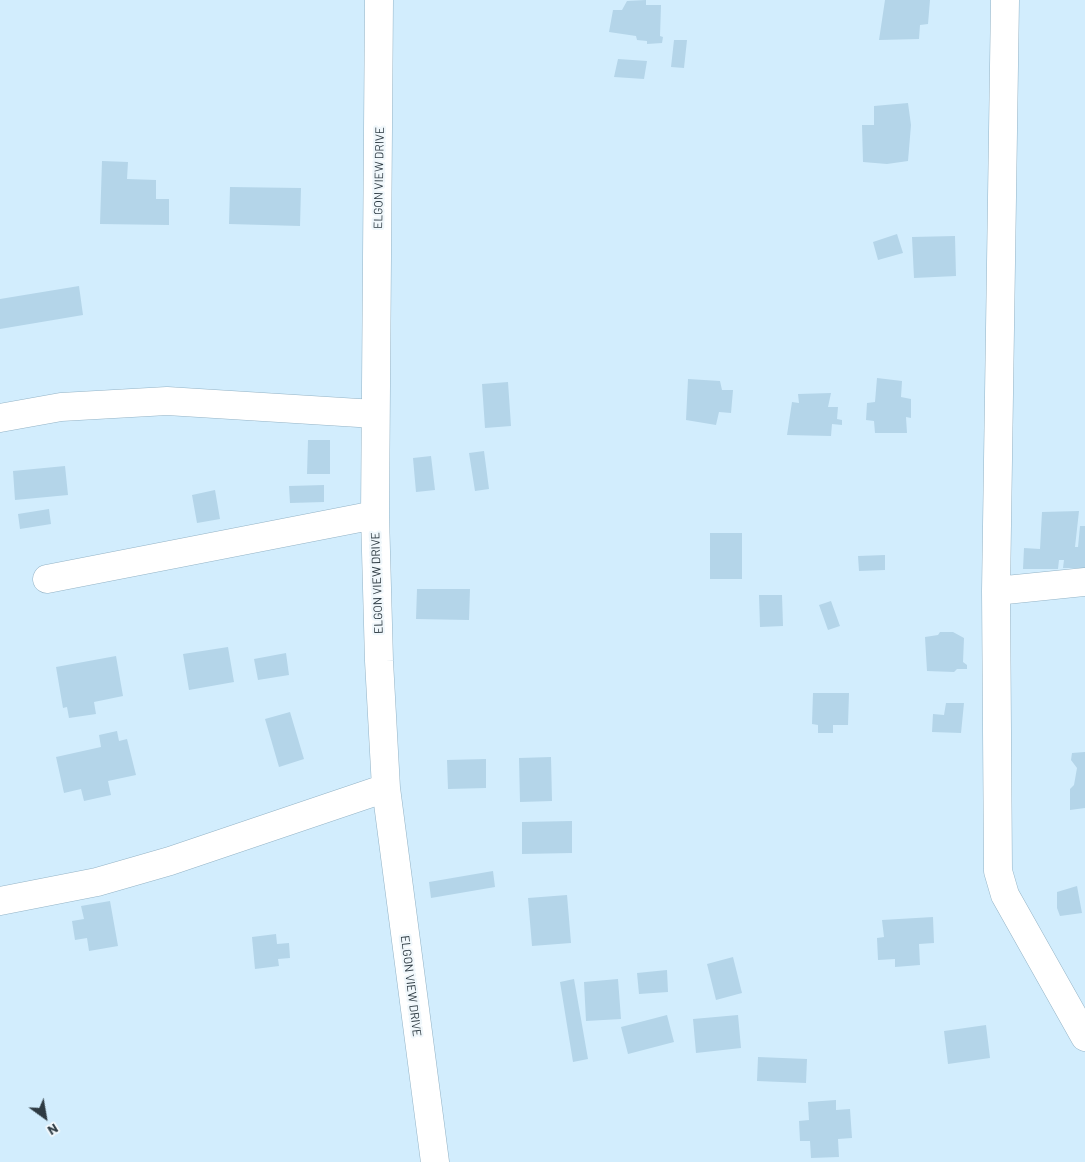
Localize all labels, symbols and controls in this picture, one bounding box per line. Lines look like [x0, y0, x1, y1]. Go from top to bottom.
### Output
street label: ELGON VIEW DRIVE [371, 127, 387, 229]
street label: ELGON VIEW DRIVE [368, 532, 386, 634]
street label: ELGON VIEW DRIVE [398, 935, 424, 1037]
north arrow [20, 1092, 70, 1142]
text: N [45, 1120, 62, 1140]

